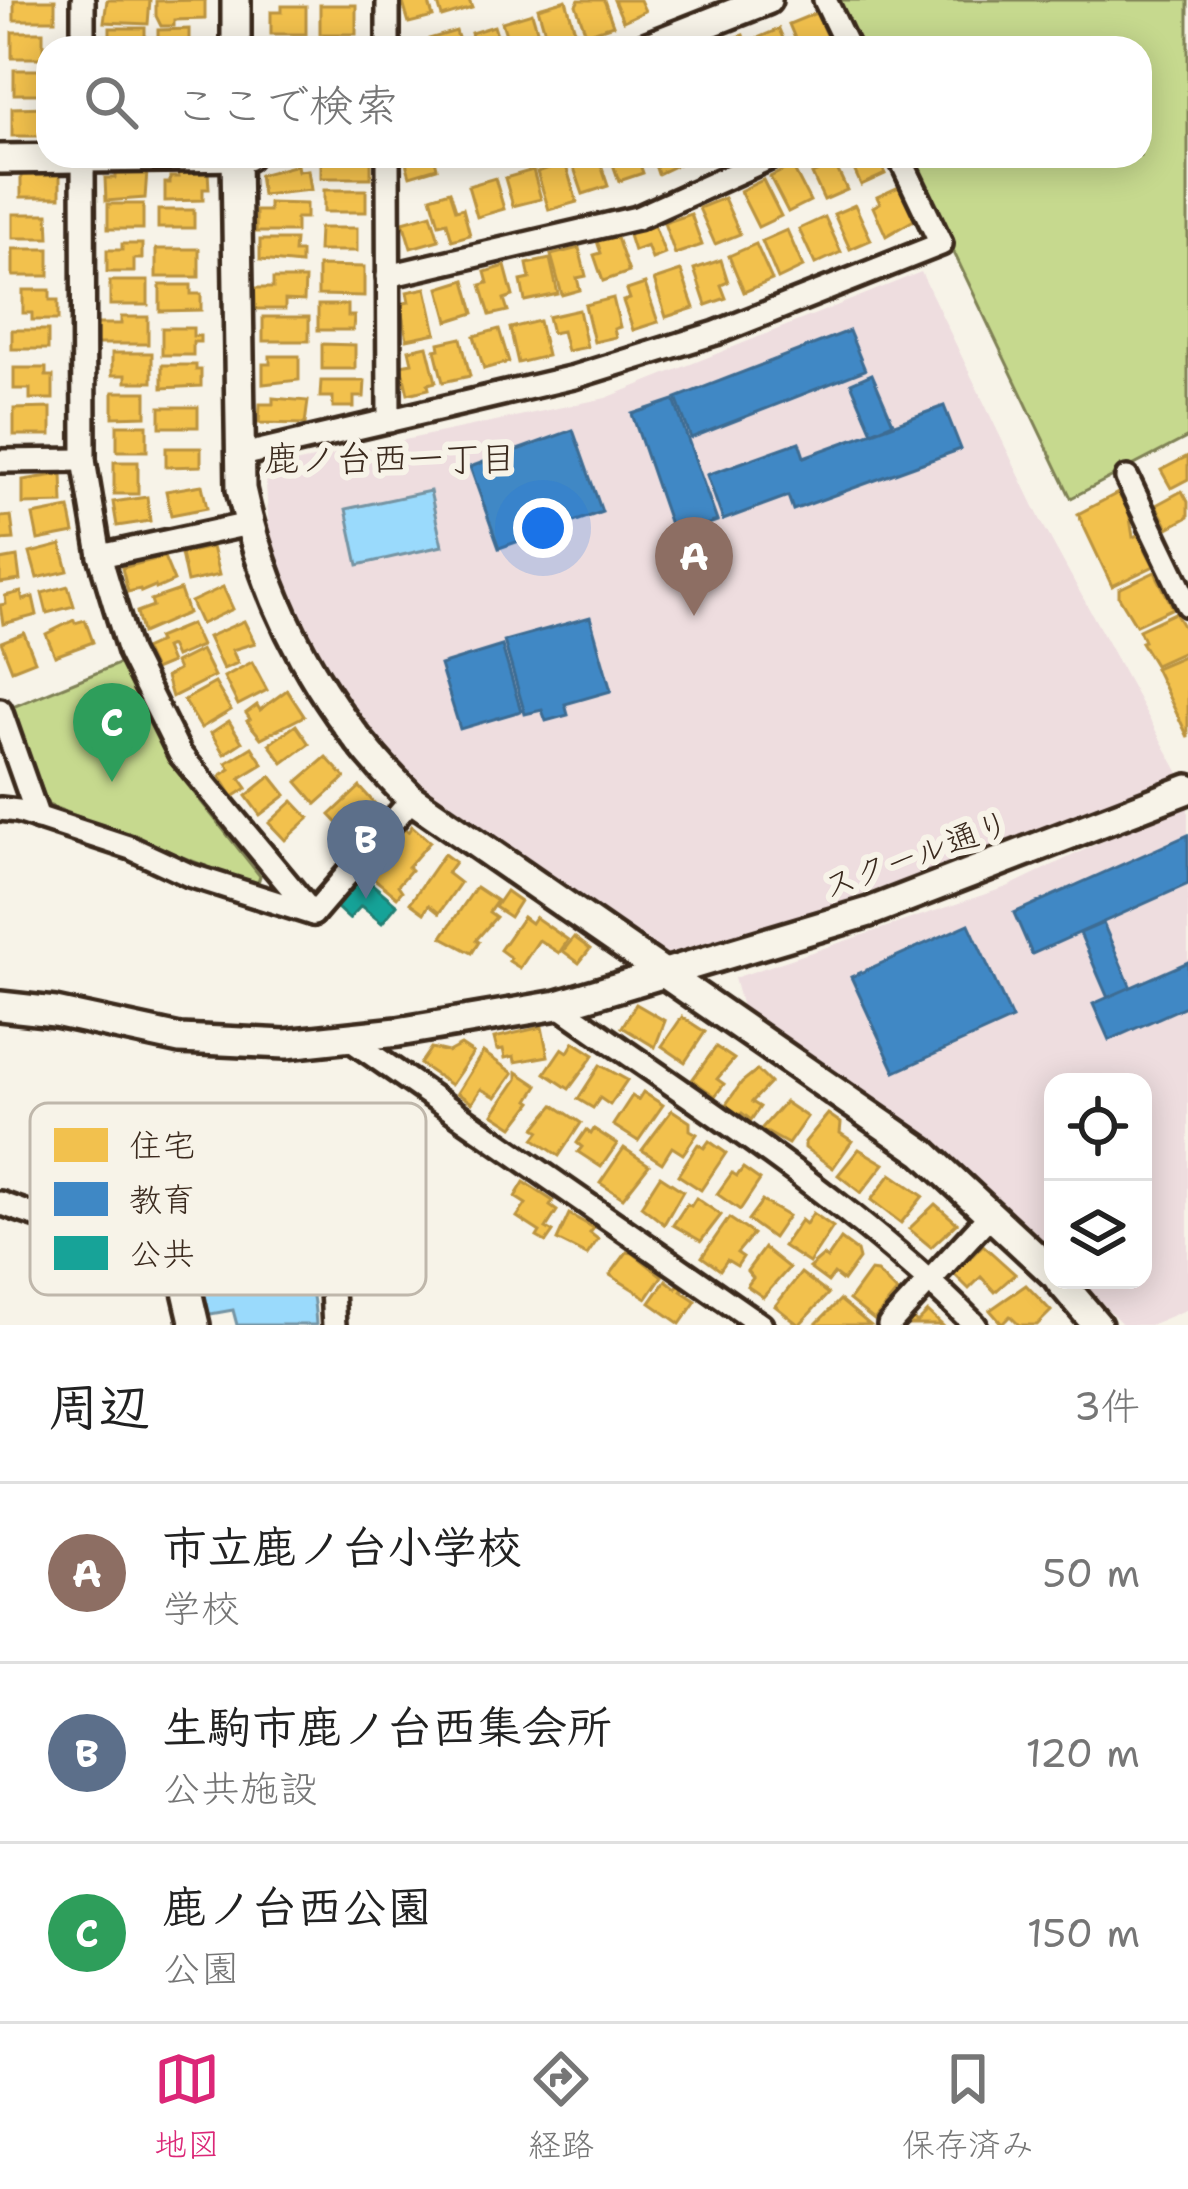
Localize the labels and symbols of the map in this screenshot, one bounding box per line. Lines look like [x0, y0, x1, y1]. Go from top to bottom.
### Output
district label: 鹿ノ台西一丁目 [264, 434, 516, 483]
your location [513, 498, 573, 558]
pin: A [655, 517, 733, 616]
pin: C [73, 683, 151, 782]
pin: B [327, 800, 405, 899]
street label: スクール通り [816, 800, 1016, 909]
legend [30, 1103, 426, 1295]
text: 住宅 [129, 1123, 195, 1168]
text: 教育 [129, 1177, 195, 1222]
text: 公共 [129, 1231, 195, 1276]

